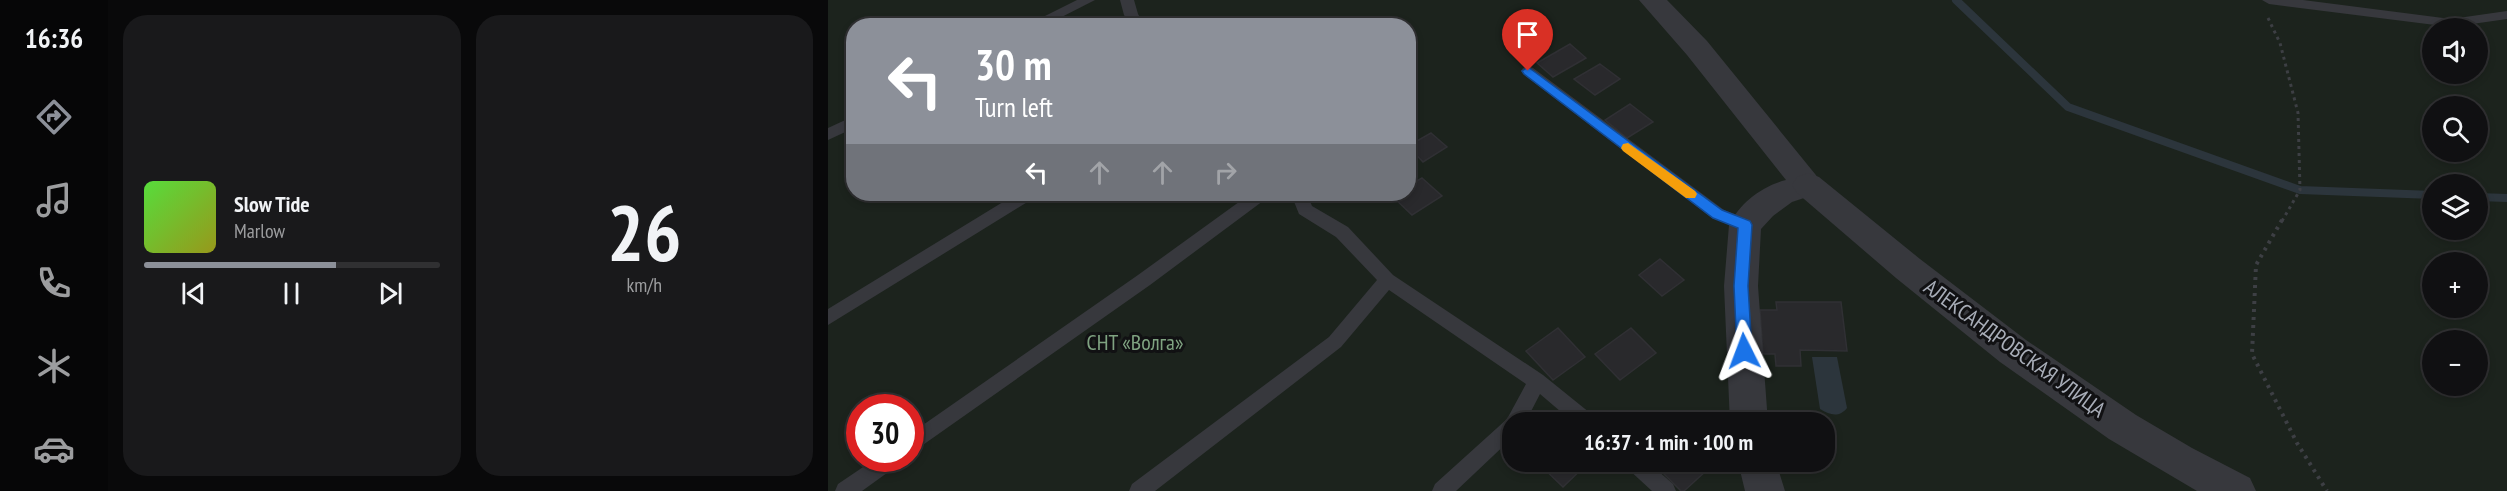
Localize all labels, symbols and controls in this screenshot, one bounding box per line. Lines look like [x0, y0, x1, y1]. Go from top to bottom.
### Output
pin [1502, 9, 1553, 71]
icon: arrive [1511, 18, 1544, 51]
map controls [2422, 18, 2488, 396]
button: sound [2422, 18, 2488, 84]
text: 16:36 [25, 21, 83, 55]
text: 30 m [975, 37, 1052, 92]
icon: left [876, 42, 954, 120]
text: Turn left [975, 90, 1053, 124]
icon: directions [33, 96, 75, 138]
button: search [2422, 96, 2488, 162]
icon: left [1020, 156, 1053, 189]
icon: ahead [1083, 156, 1116, 189]
icon: ahead [1146, 156, 1179, 189]
icon: right [1209, 156, 1242, 189]
button: layers [2422, 174, 2488, 240]
icon: music [33, 179, 75, 221]
text: 26 [607, 182, 682, 283]
text: Slow Tide [234, 190, 310, 218]
text: Marlow [234, 218, 285, 244]
button: + [2422, 252, 2488, 318]
icon: phone [33, 262, 75, 304]
text: km/h [627, 272, 662, 298]
street label: АЛЕКСАНДРОВСКАЯ УЛИЦА [1919, 273, 2112, 424]
icon: previous [177, 277, 210, 310]
icon: pause [275, 277, 308, 310]
icon: next [374, 277, 407, 310]
position arrow [1712, 319, 1776, 383]
park label: СНТ «Волга» [1087, 328, 1183, 356]
button: − [2422, 330, 2488, 396]
icon: climate [33, 345, 75, 387]
speed limit sign: 30 [846, 394, 924, 472]
icon: car [33, 428, 75, 470]
text: 16:37 · 1 min · 100 m [1584, 428, 1753, 456]

